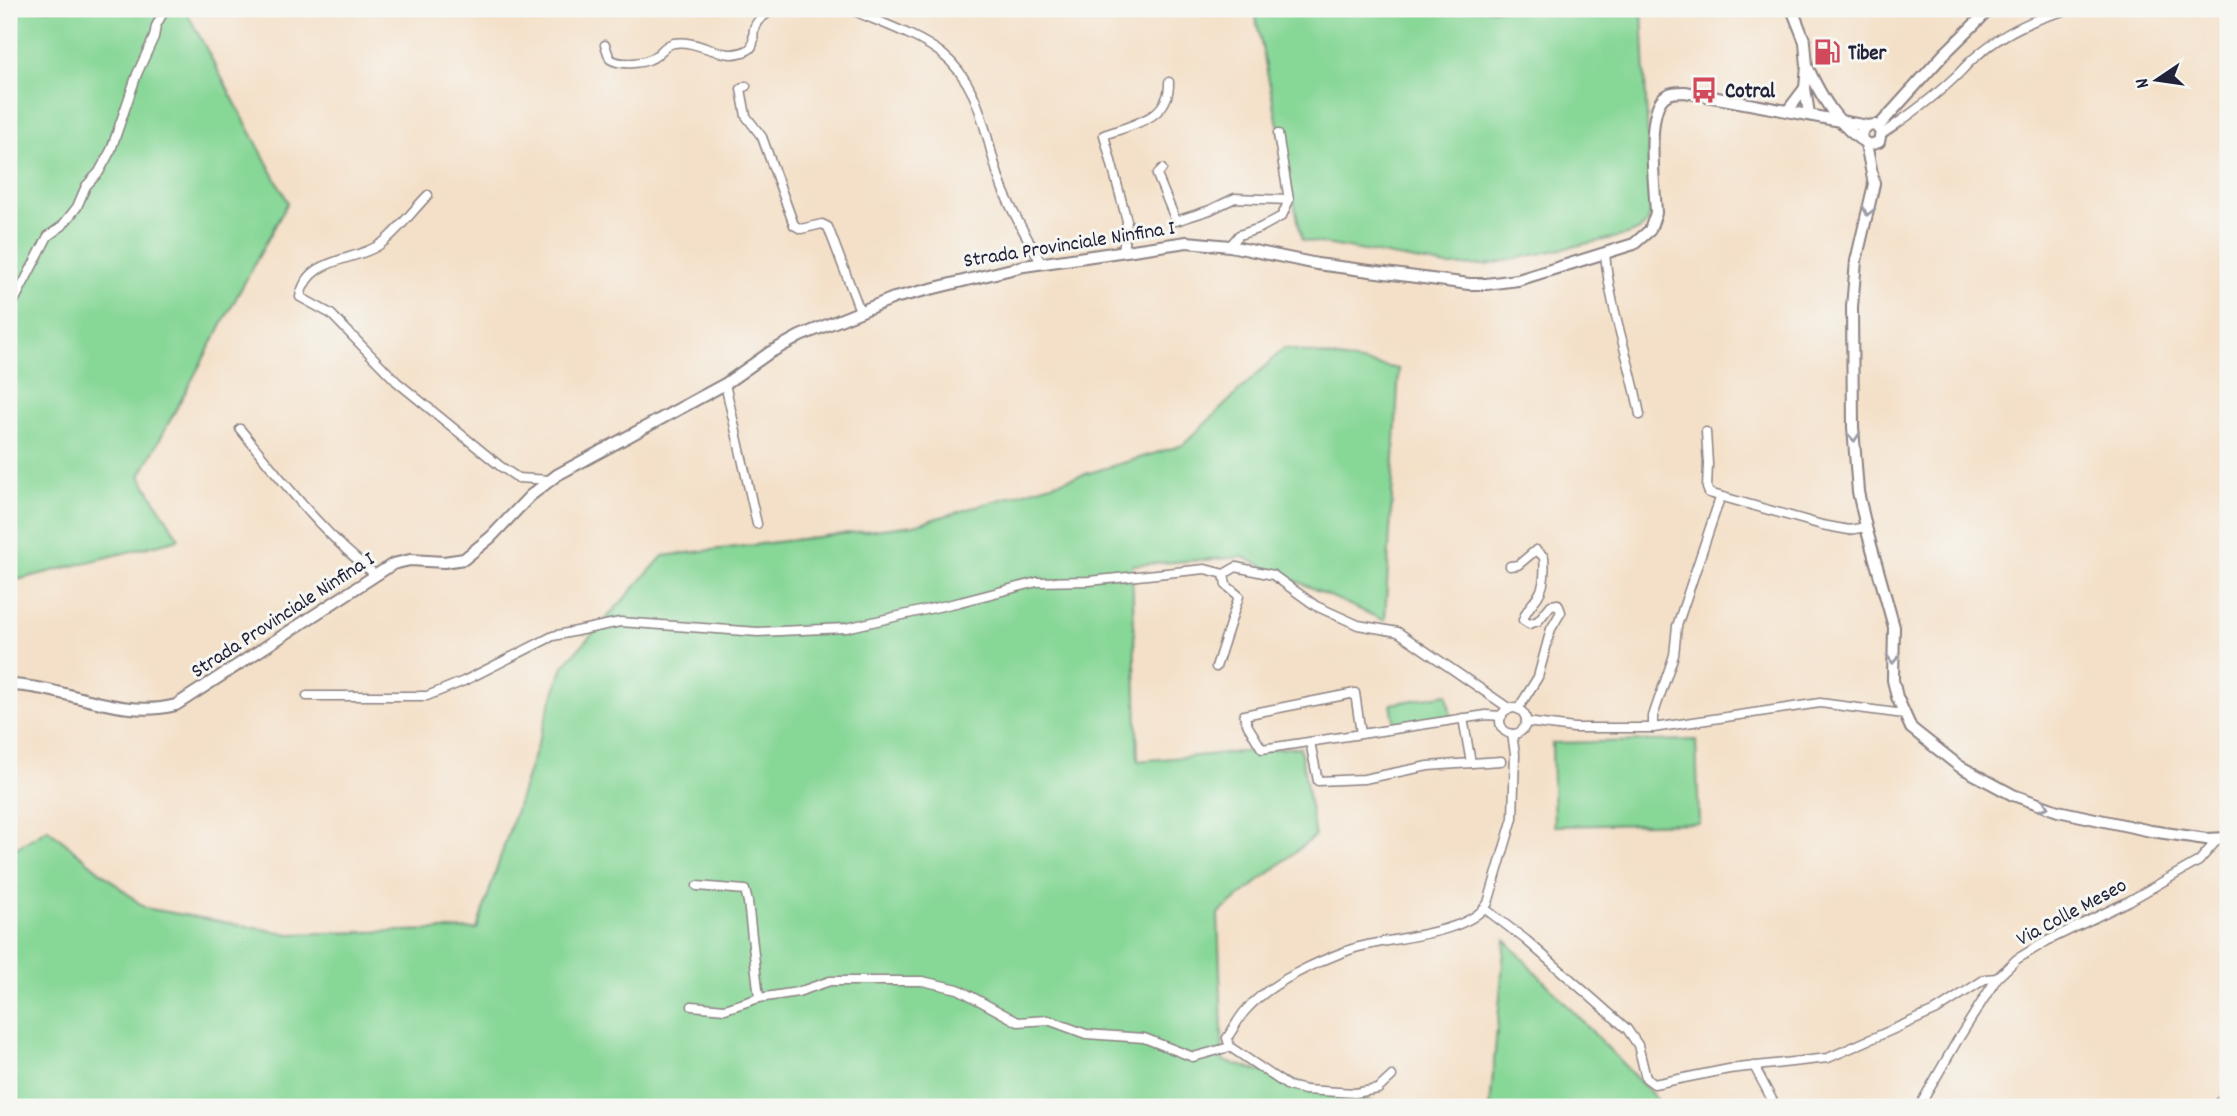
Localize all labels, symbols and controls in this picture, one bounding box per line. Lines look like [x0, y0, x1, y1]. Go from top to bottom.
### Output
fuel station icon: Tiber [1812, 37, 1842, 67]
place label: Tiber [1848, 40, 1888, 70]
north arrow [2122, 46, 2192, 116]
bus stop icon: Cotral [1689, 75, 1719, 105]
text: N [2130, 75, 2158, 91]
place label: Cotral [1725, 78, 1776, 108]
one-way arrow [1862, 205, 1876, 217]
street label: Strada Provinciale Ninfina I [962, 214, 1178, 278]
one-way arrow [1846, 431, 1861, 442]
street label: Strada Provinciale Ninfina I [186, 545, 382, 687]
one-way arrow [1886, 654, 1901, 665]
one-way arrow [2037, 798, 2049, 812]
street label: Via Colle Meseo [2012, 872, 2133, 955]

